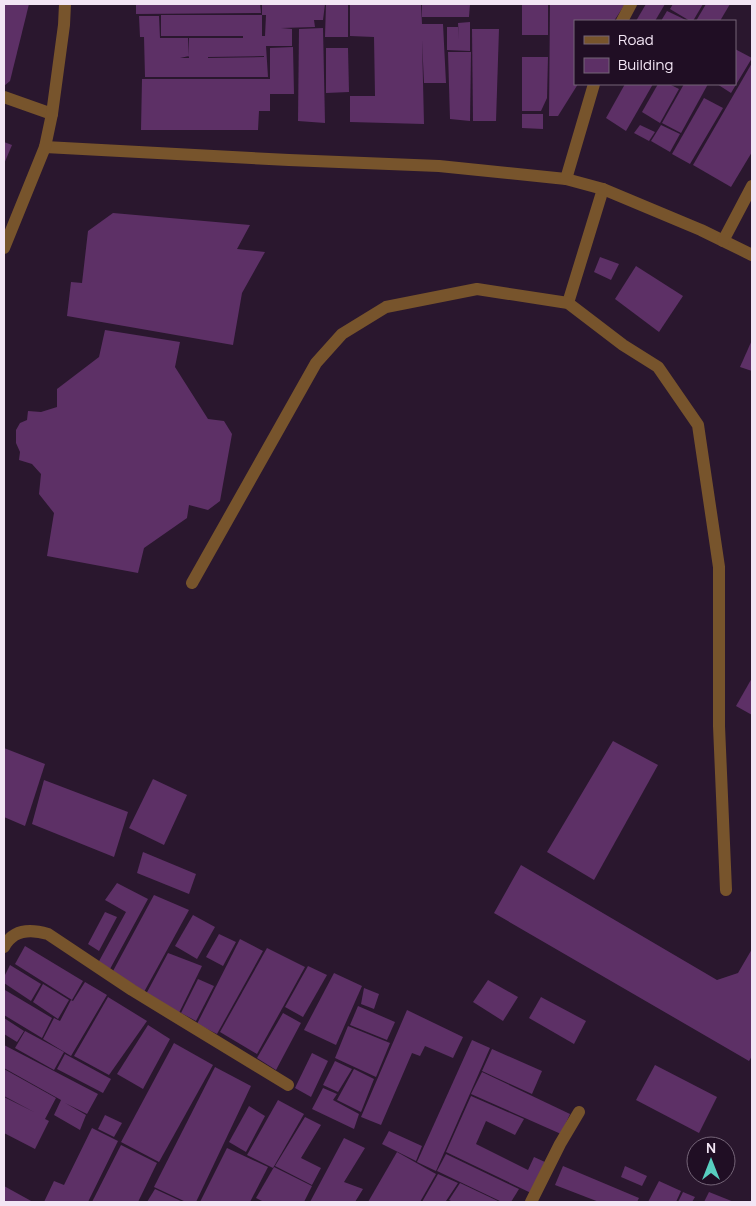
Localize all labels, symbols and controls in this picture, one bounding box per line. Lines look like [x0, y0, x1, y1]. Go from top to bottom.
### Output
legend [574, 20, 736, 85]
text: Road [618, 29, 654, 50]
text: Building [618, 54, 673, 75]
north arrow [686, 1136, 736, 1186]
text: N [706, 1138, 716, 1157]

